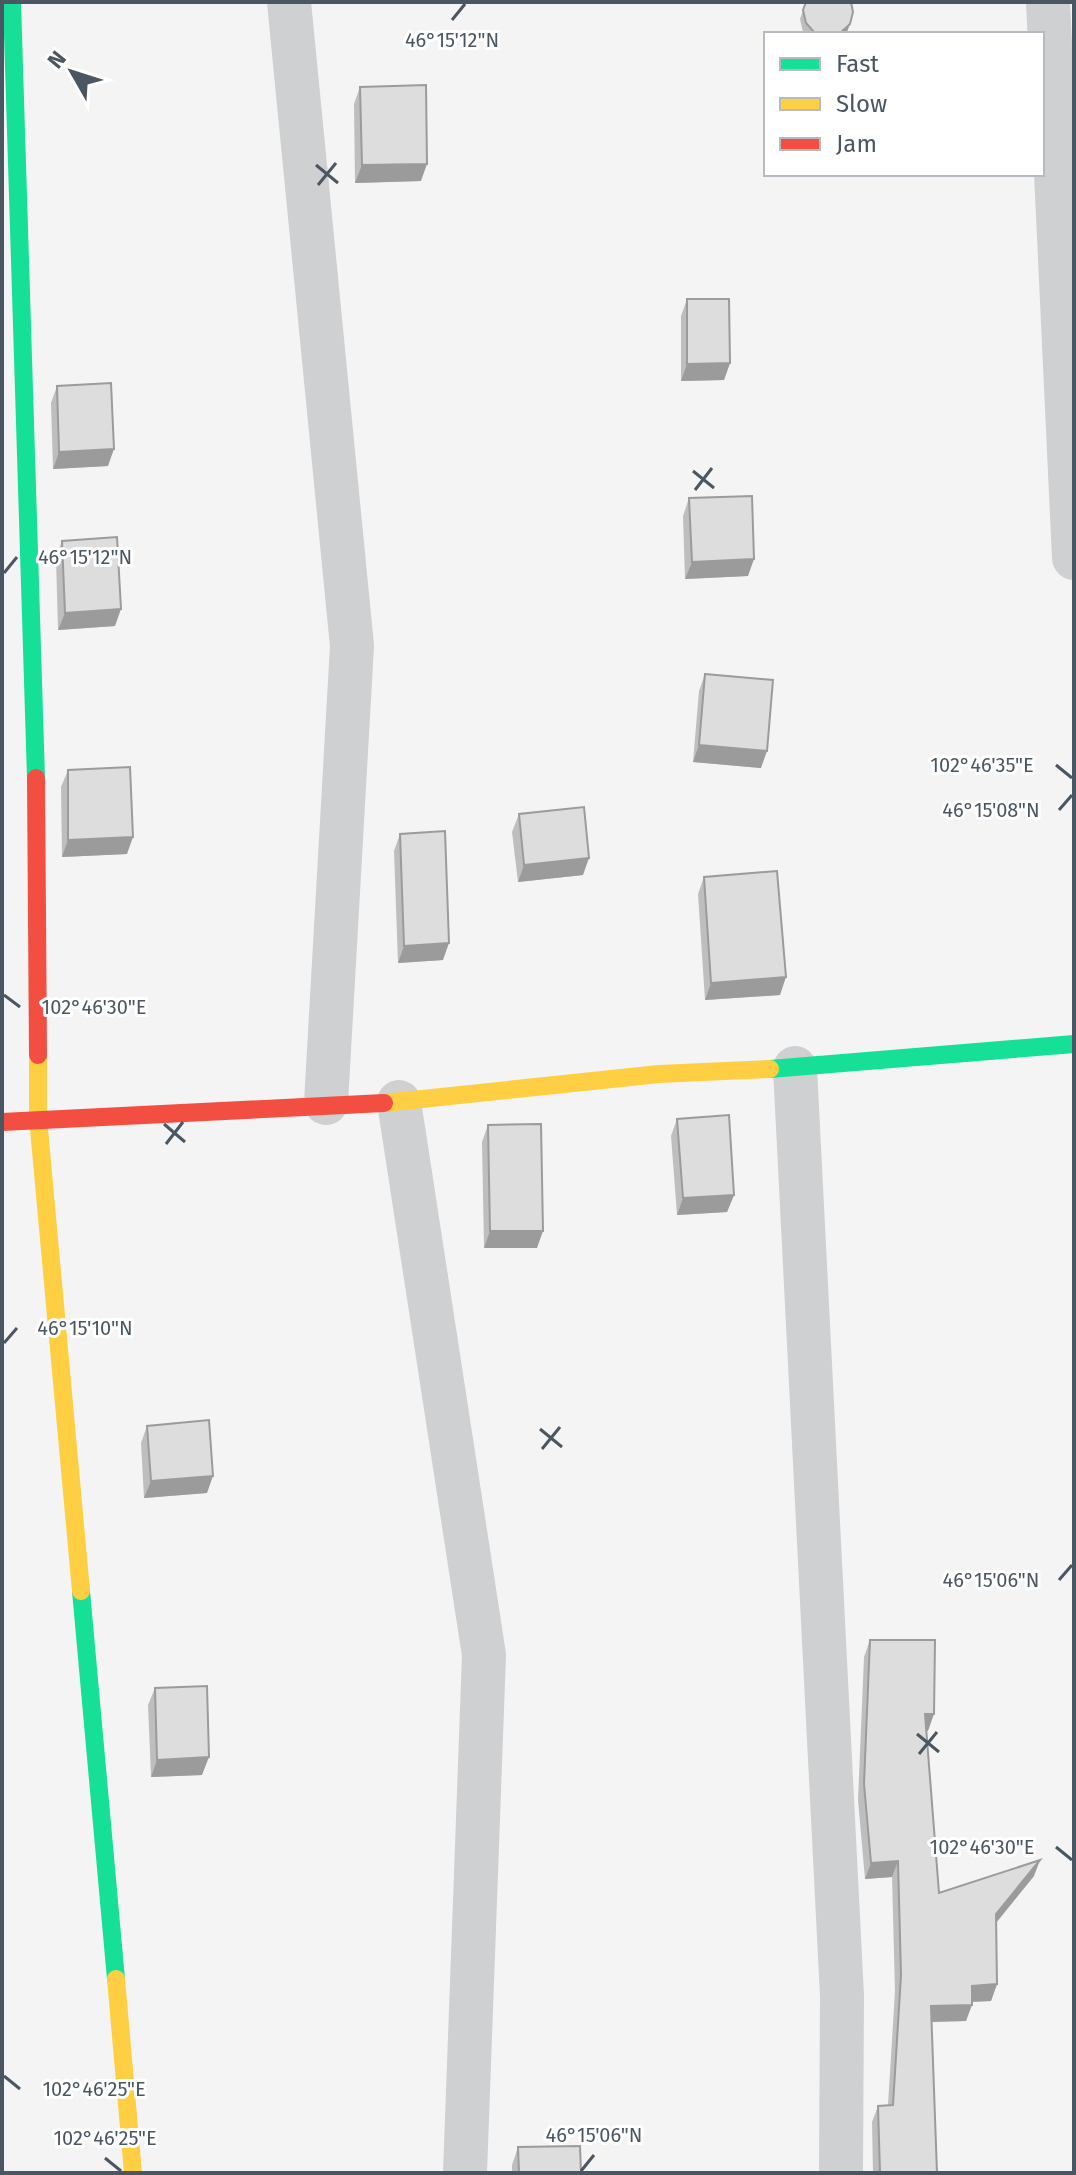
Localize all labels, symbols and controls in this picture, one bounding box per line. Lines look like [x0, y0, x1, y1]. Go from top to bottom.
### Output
text: 46°15'12"N [405, 28, 499, 52]
north arrow [32, 32, 112, 112]
legend [764, 32, 1044, 176]
text: N [42, 46, 72, 74]
text: Fast [836, 50, 879, 78]
text: Slow [836, 90, 887, 118]
text: Jam [836, 130, 877, 158]
text: 46°15'12"N [38, 545, 132, 569]
text: 102°46'35"E [930, 753, 1034, 777]
text: 46°15'08"N [942, 798, 1040, 822]
text: 102°46'30"E [42, 995, 146, 1019]
text: 46°15'10"N [37, 1316, 133, 1340]
text: 46°15'06"N [943, 1568, 1039, 1592]
text: 102°46'30"E [930, 1835, 1034, 1859]
text: 102°46'25"E [42, 2077, 146, 2101]
text: 46°15'06"N [546, 2123, 642, 2147]
text: 102°46'25"E [53, 2126, 157, 2150]

